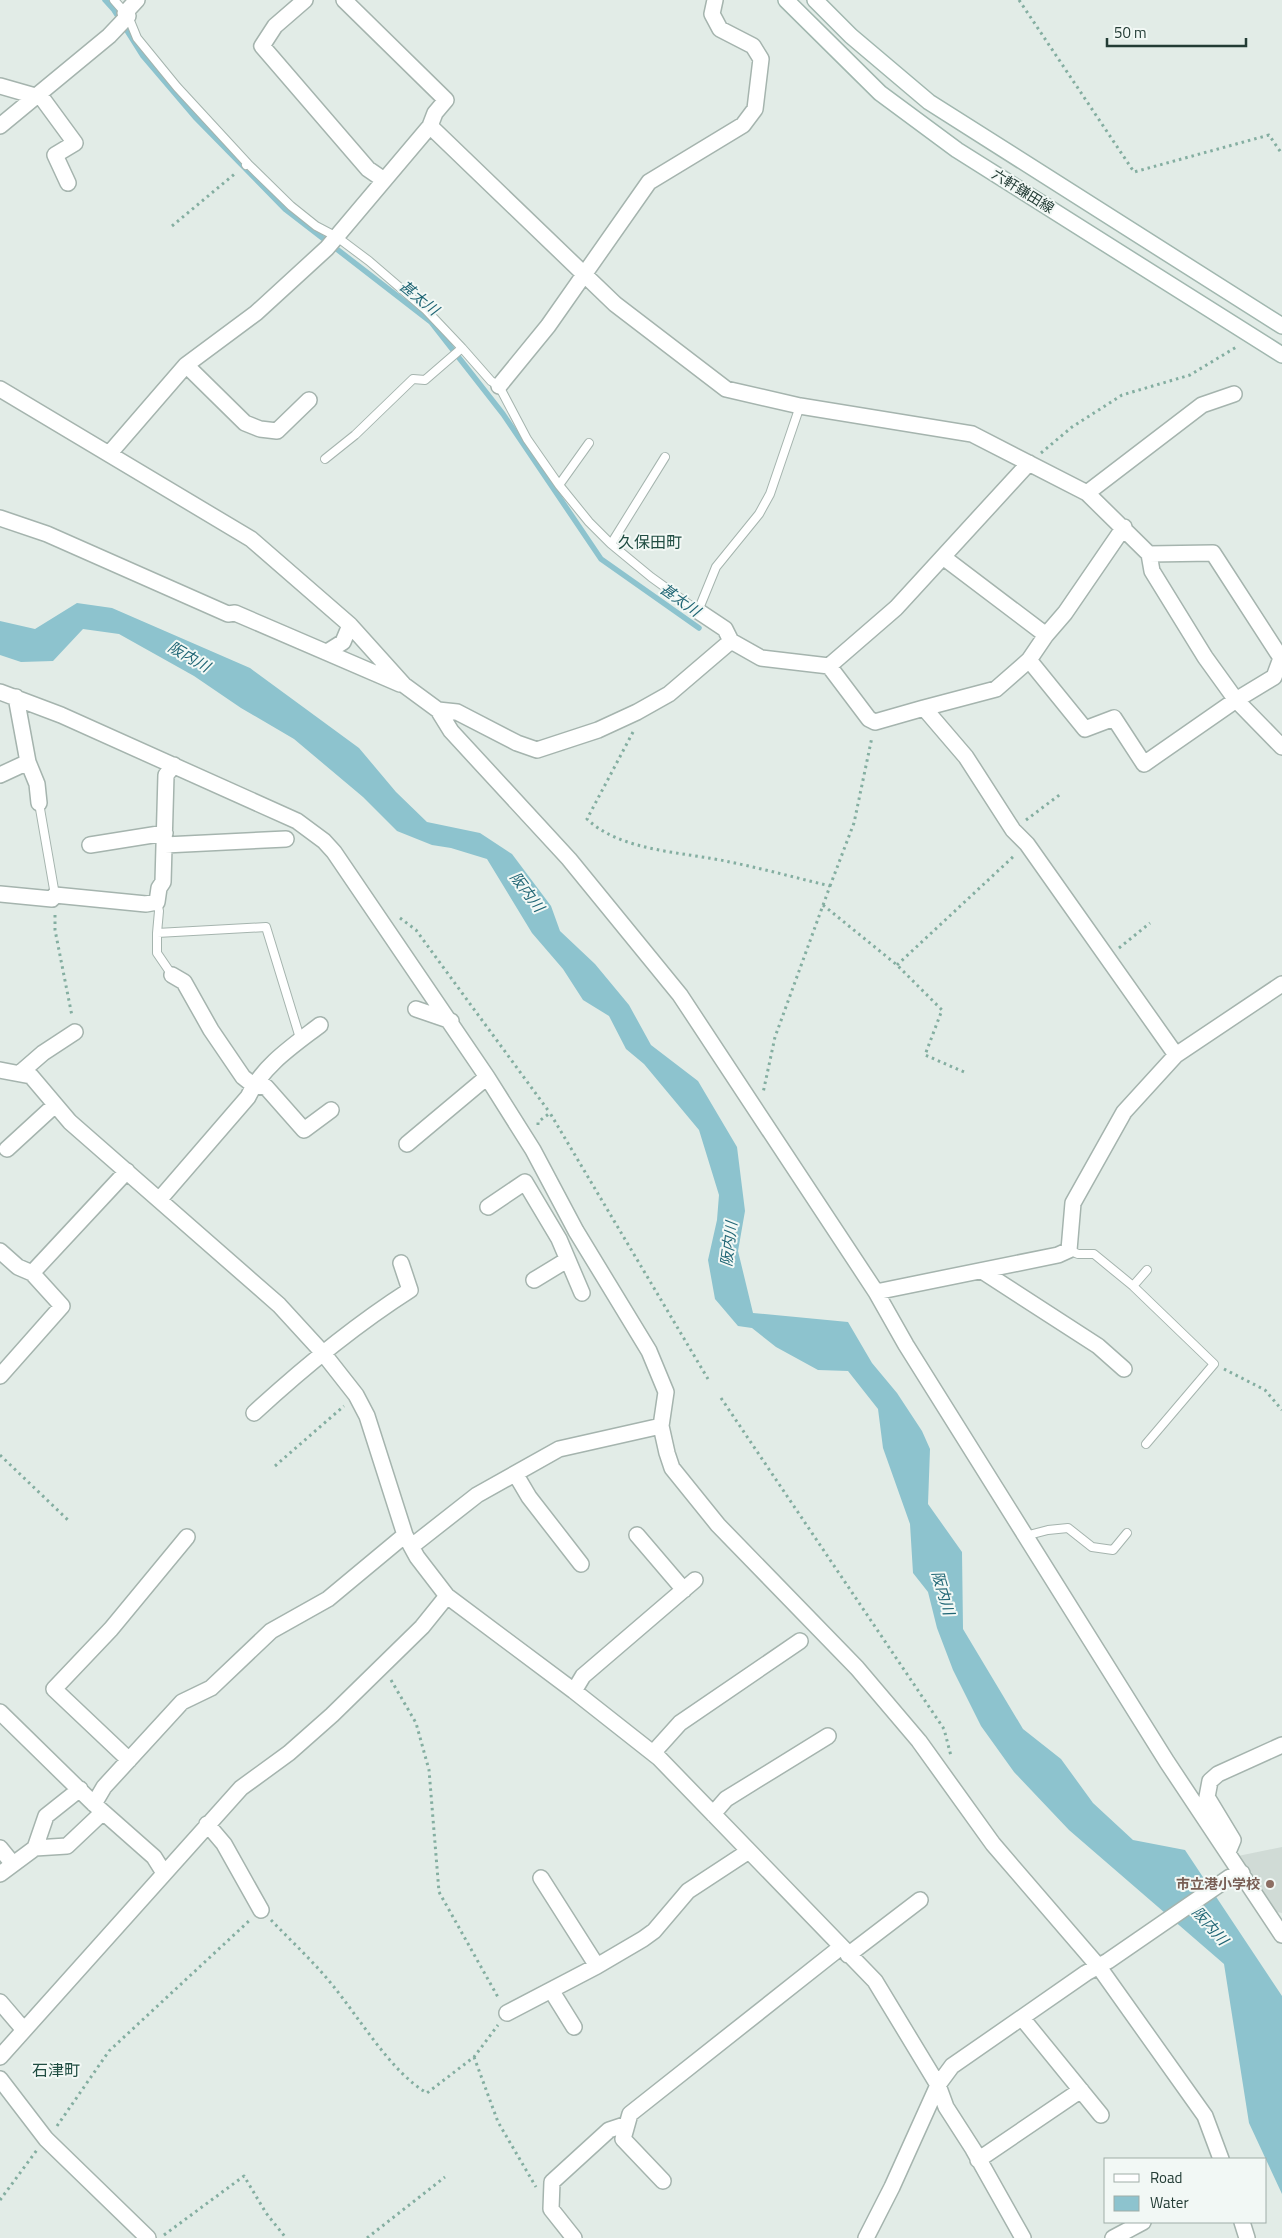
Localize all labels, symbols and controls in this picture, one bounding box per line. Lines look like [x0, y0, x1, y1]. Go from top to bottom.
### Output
scale bar [1107, 15, 1246, 47]
text: 50 m [1114, 21, 1147, 44]
street label: 六軒鎌田線 [988, 163, 1059, 218]
water label: 甚太川 [395, 275, 446, 322]
district label: 久保田町 [618, 530, 682, 554]
water label: 甚太川 [655, 577, 707, 623]
water label: 阪内川 [164, 635, 216, 679]
water label: 阪内川 [505, 867, 551, 918]
water label: 阪内川 [714, 1218, 743, 1268]
water label: 阪内川 [926, 1568, 961, 1620]
place label: 市立港小学校 [1176, 1873, 1260, 1894]
marker: 市立港小学校 [1264, 1878, 1276, 1890]
water label: 阪内川 [1187, 1901, 1235, 1952]
district label: 石津町 [32, 2058, 80, 2082]
legend [1104, 2158, 1267, 2223]
text: Road [1150, 2166, 1182, 2189]
text: Water [1150, 2191, 1189, 2214]

